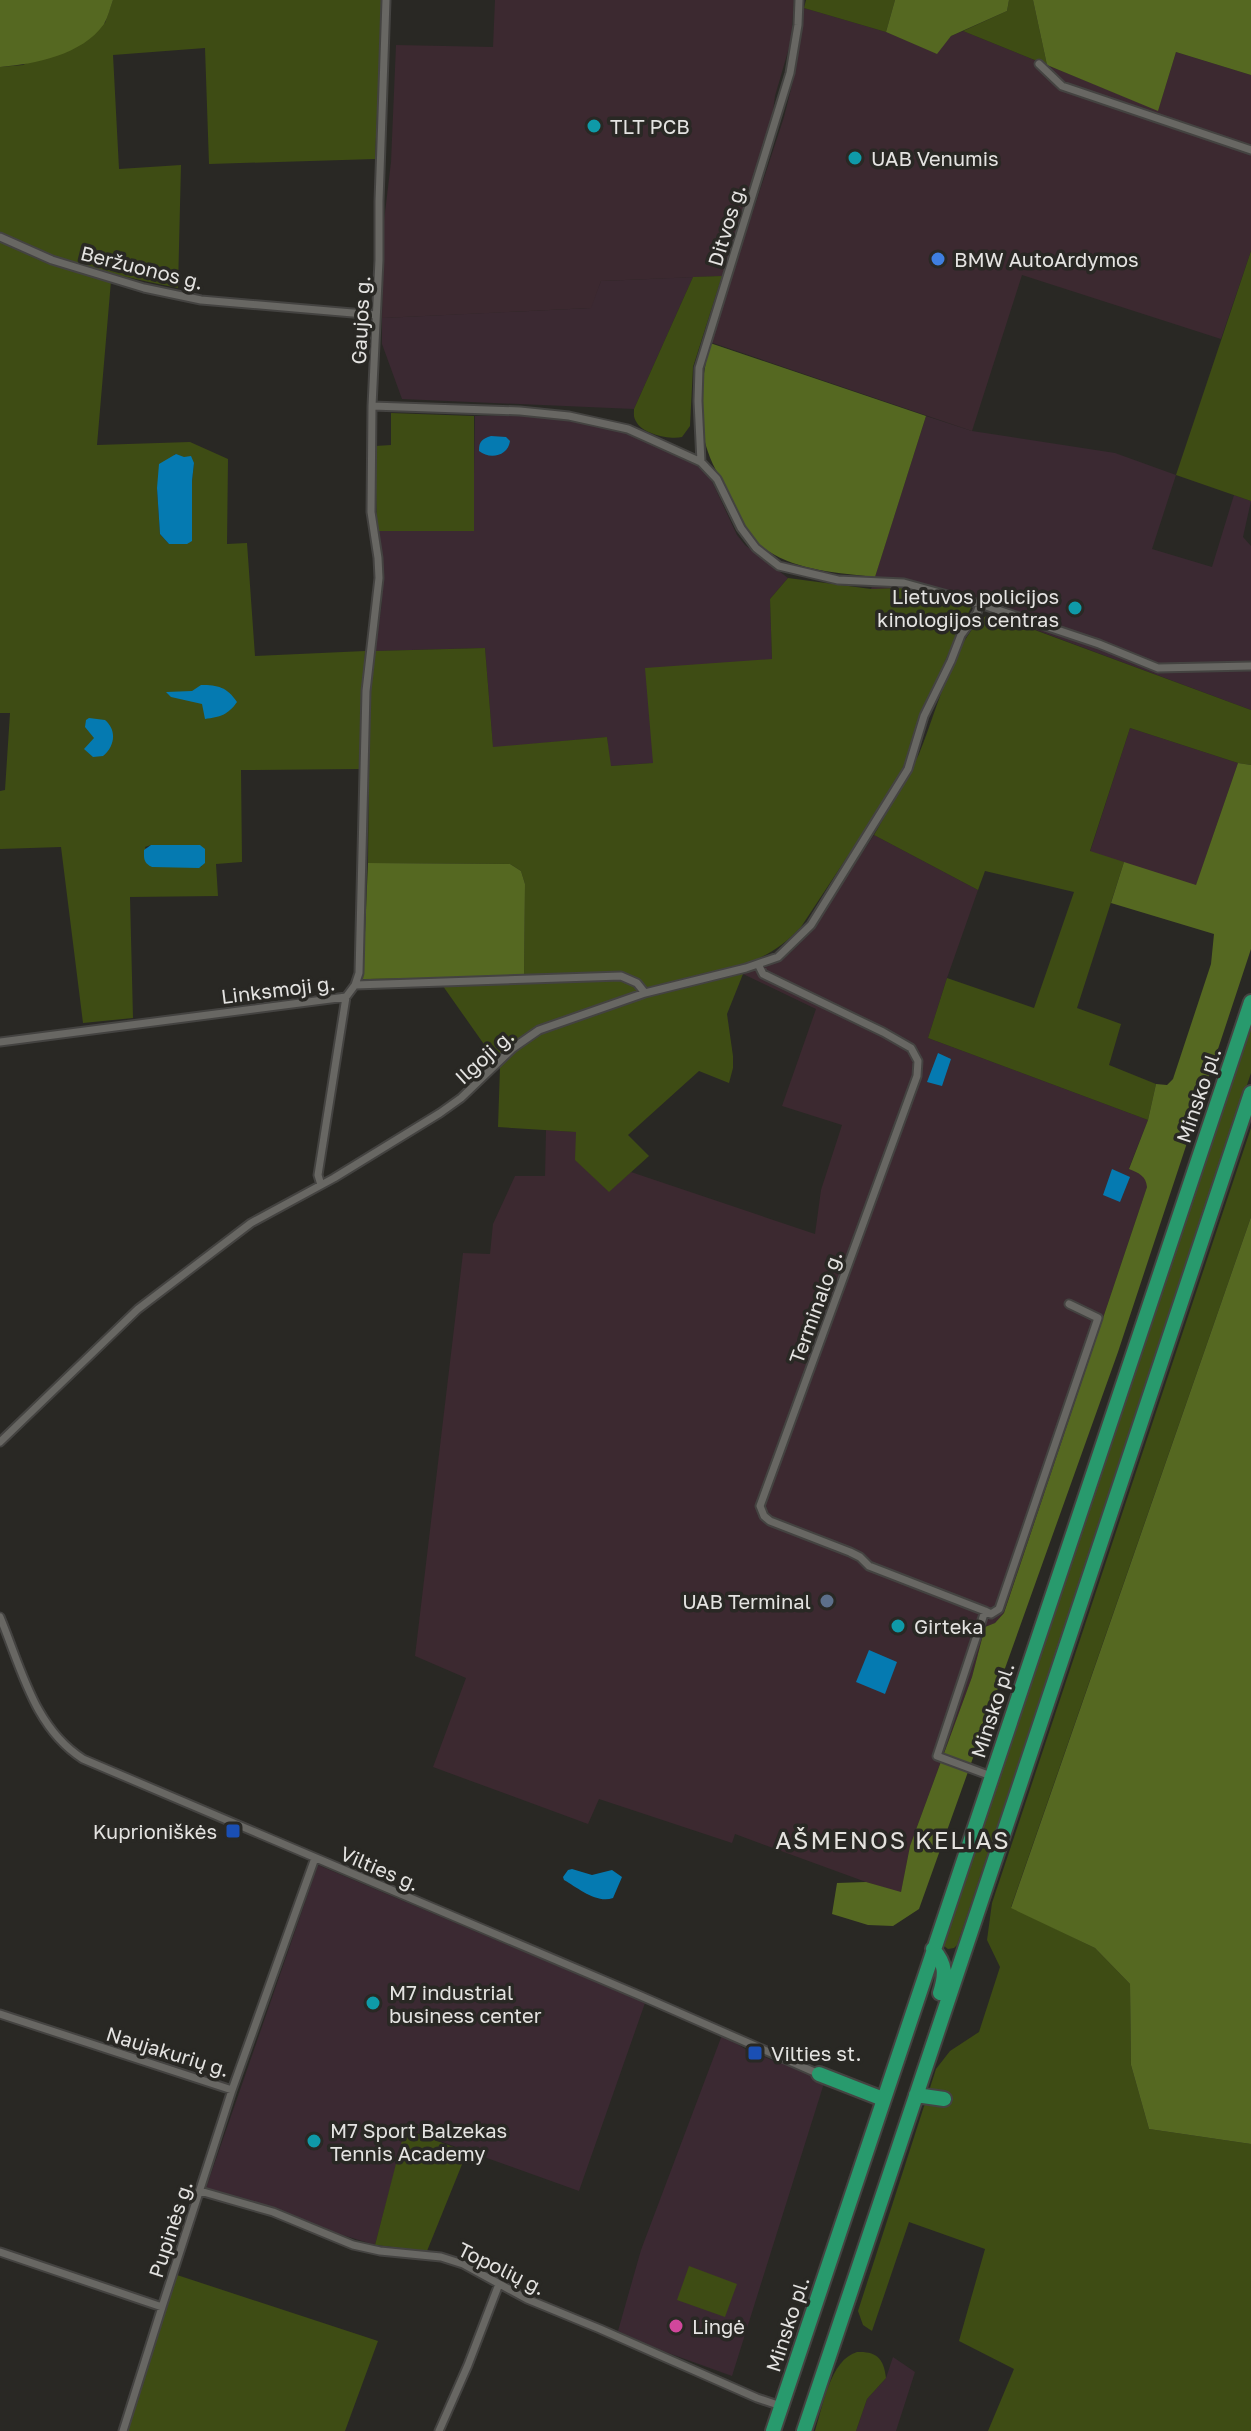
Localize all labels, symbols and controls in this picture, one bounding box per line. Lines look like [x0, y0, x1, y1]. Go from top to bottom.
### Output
place label: TLT PCB [610, 114, 690, 138]
marker: TLT PCB [585, 117, 603, 135]
place label: UAB Venumis [871, 146, 999, 170]
marker: UAB Venumis [846, 149, 864, 167]
street label: Ditvos g. [702, 181, 750, 269]
street label: Beržuonos g. [78, 240, 206, 294]
place label: BMW AutoArdymos [954, 247, 1139, 271]
marker: BMW AutoArdymos [929, 250, 947, 268]
street label: Gaujos g. [346, 275, 374, 365]
place label: Lietuvos policijos kinologijos centras [877, 584, 1059, 631]
marker: Lietuvos policijos kinologijos centras [1066, 599, 1084, 617]
street label: Linksmoji g. [220, 970, 336, 1008]
street label: Ilgoji g. [450, 1023, 518, 1089]
street label: Minsko pl. [1171, 1044, 1225, 1146]
street label: Terminalo g. [784, 1247, 846, 1367]
place label: UAB Terminal [682, 1589, 811, 1613]
marker: UAB Terminal [818, 1592, 836, 1610]
place label: Girteka [914, 1614, 984, 1638]
marker: Girteka [889, 1617, 907, 1635]
street label: Minsko pl. [965, 1659, 1019, 1761]
place label: Kuprioniškės [93, 1819, 217, 1843]
marker: Kuprioniškės [224, 1822, 242, 1840]
district label: AŠMENOS KELIAS [775, 1825, 1011, 1854]
street label: Vilties g. [337, 1841, 423, 1895]
place label: M7 industrial business center [389, 1980, 542, 2027]
marker: M7 industrial business center [364, 1994, 382, 2012]
street label: Naujakurių g. [104, 2021, 232, 2081]
place label: Vilties st. [771, 2041, 862, 2065]
marker: Vilties st. [746, 2044, 764, 2062]
place label: M7 Sport Balzekas Tennis Academy [330, 2118, 507, 2165]
marker: M7 Sport Balzekas Tennis Academy [305, 2132, 323, 2150]
street label: Pupinės g. [143, 2177, 197, 2281]
street label: Topolių g. [454, 2237, 550, 2299]
street label: Minsko pl. [760, 2273, 814, 2375]
place label: Lingė [692, 2314, 745, 2338]
marker: Lingė [667, 2317, 685, 2335]

